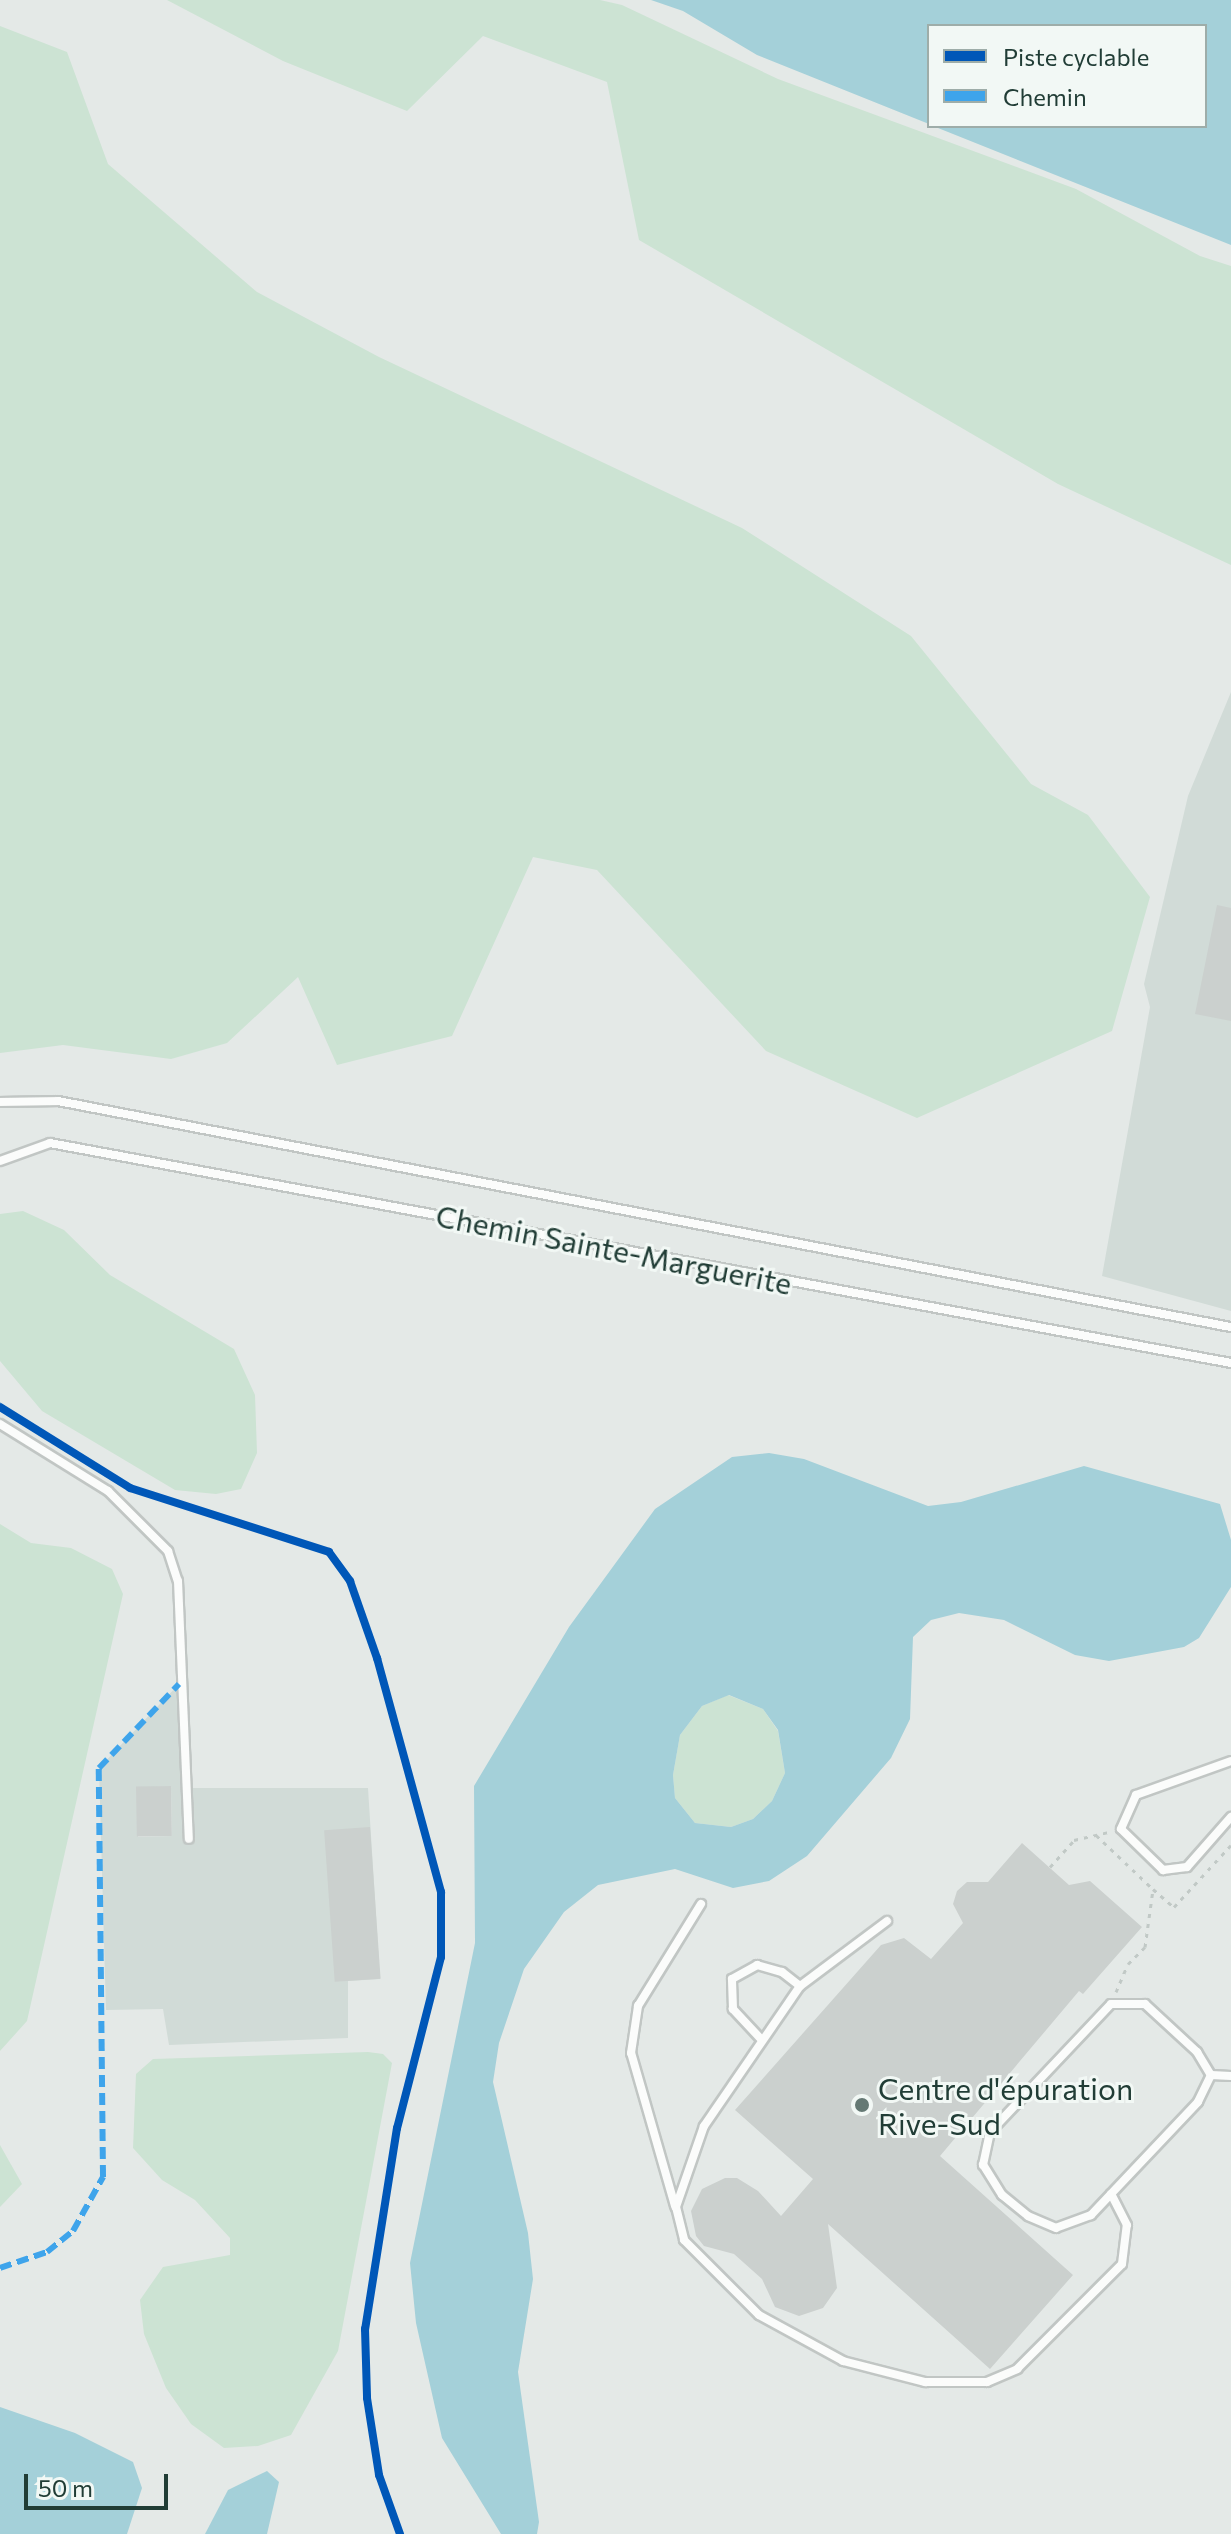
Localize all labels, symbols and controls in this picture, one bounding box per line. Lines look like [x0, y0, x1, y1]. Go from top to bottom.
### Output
legend [927, 24, 1207, 128]
text: Piste cyclable [1003, 42, 1149, 71]
text: Chemin [1003, 82, 1087, 111]
street label: Chemin Sainte-Marguerite [433, 1197, 795, 1301]
place label: Centre d'épuration Rive-Sud [878, 2070, 1133, 2140]
marker: Centre d'épuration Rive-Sud [853, 2096, 871, 2114]
scale bar [28, 2458, 172, 2508]
text: 50 m [38, 2473, 93, 2502]

